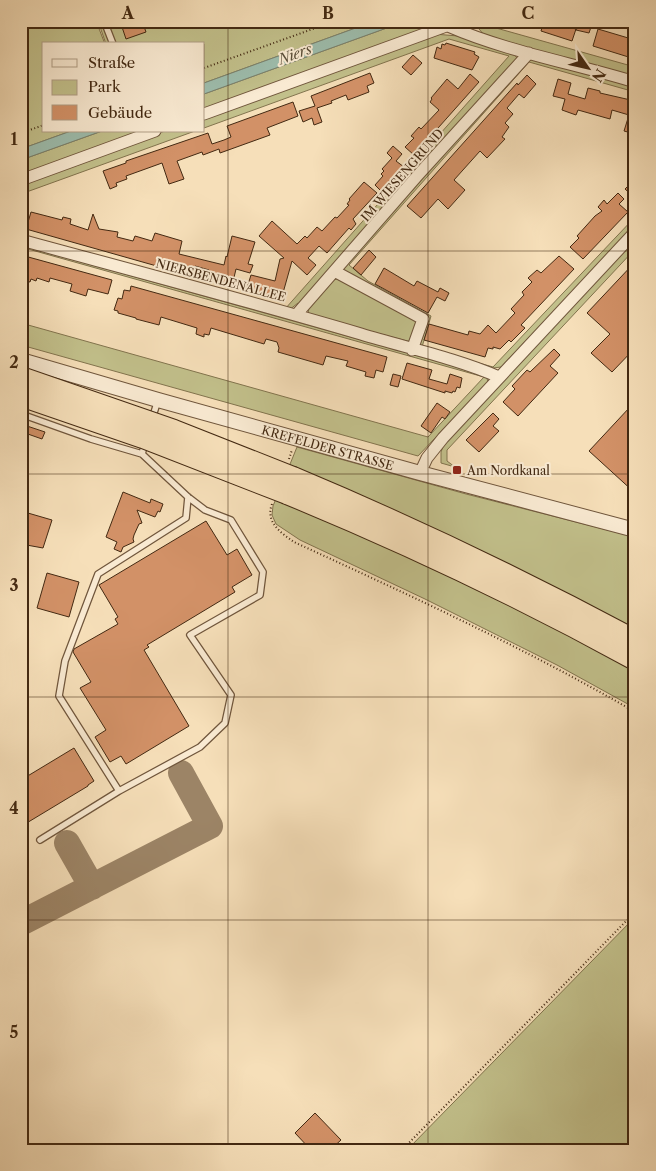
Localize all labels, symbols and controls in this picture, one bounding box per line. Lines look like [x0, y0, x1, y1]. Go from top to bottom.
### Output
text: A [121, 3, 135, 23]
text: B [322, 3, 334, 23]
text: C [522, 3, 534, 23]
water label: Niers [275, 39, 315, 69]
legend [42, 42, 205, 132]
north arrow [564, 42, 614, 92]
text: Straße [88, 53, 135, 72]
text: N [588, 65, 610, 85]
text: Park [88, 77, 122, 96]
text: Gebäude [88, 103, 152, 122]
street label: IM WIESENGRUND [358, 125, 446, 224]
text: 1 [10, 129, 18, 149]
street label: NIERSBENDENALLEE [154, 255, 288, 305]
text: 2 [9, 352, 19, 372]
street label: KREFELDER STRASSE [260, 422, 395, 473]
place label: Am Nordkanal [466, 463, 550, 478]
marker: Am Nordkanal [451, 464, 463, 476]
text: 3 [9, 575, 19, 595]
text: 4 [9, 798, 19, 818]
text: 5 [10, 1022, 19, 1042]

